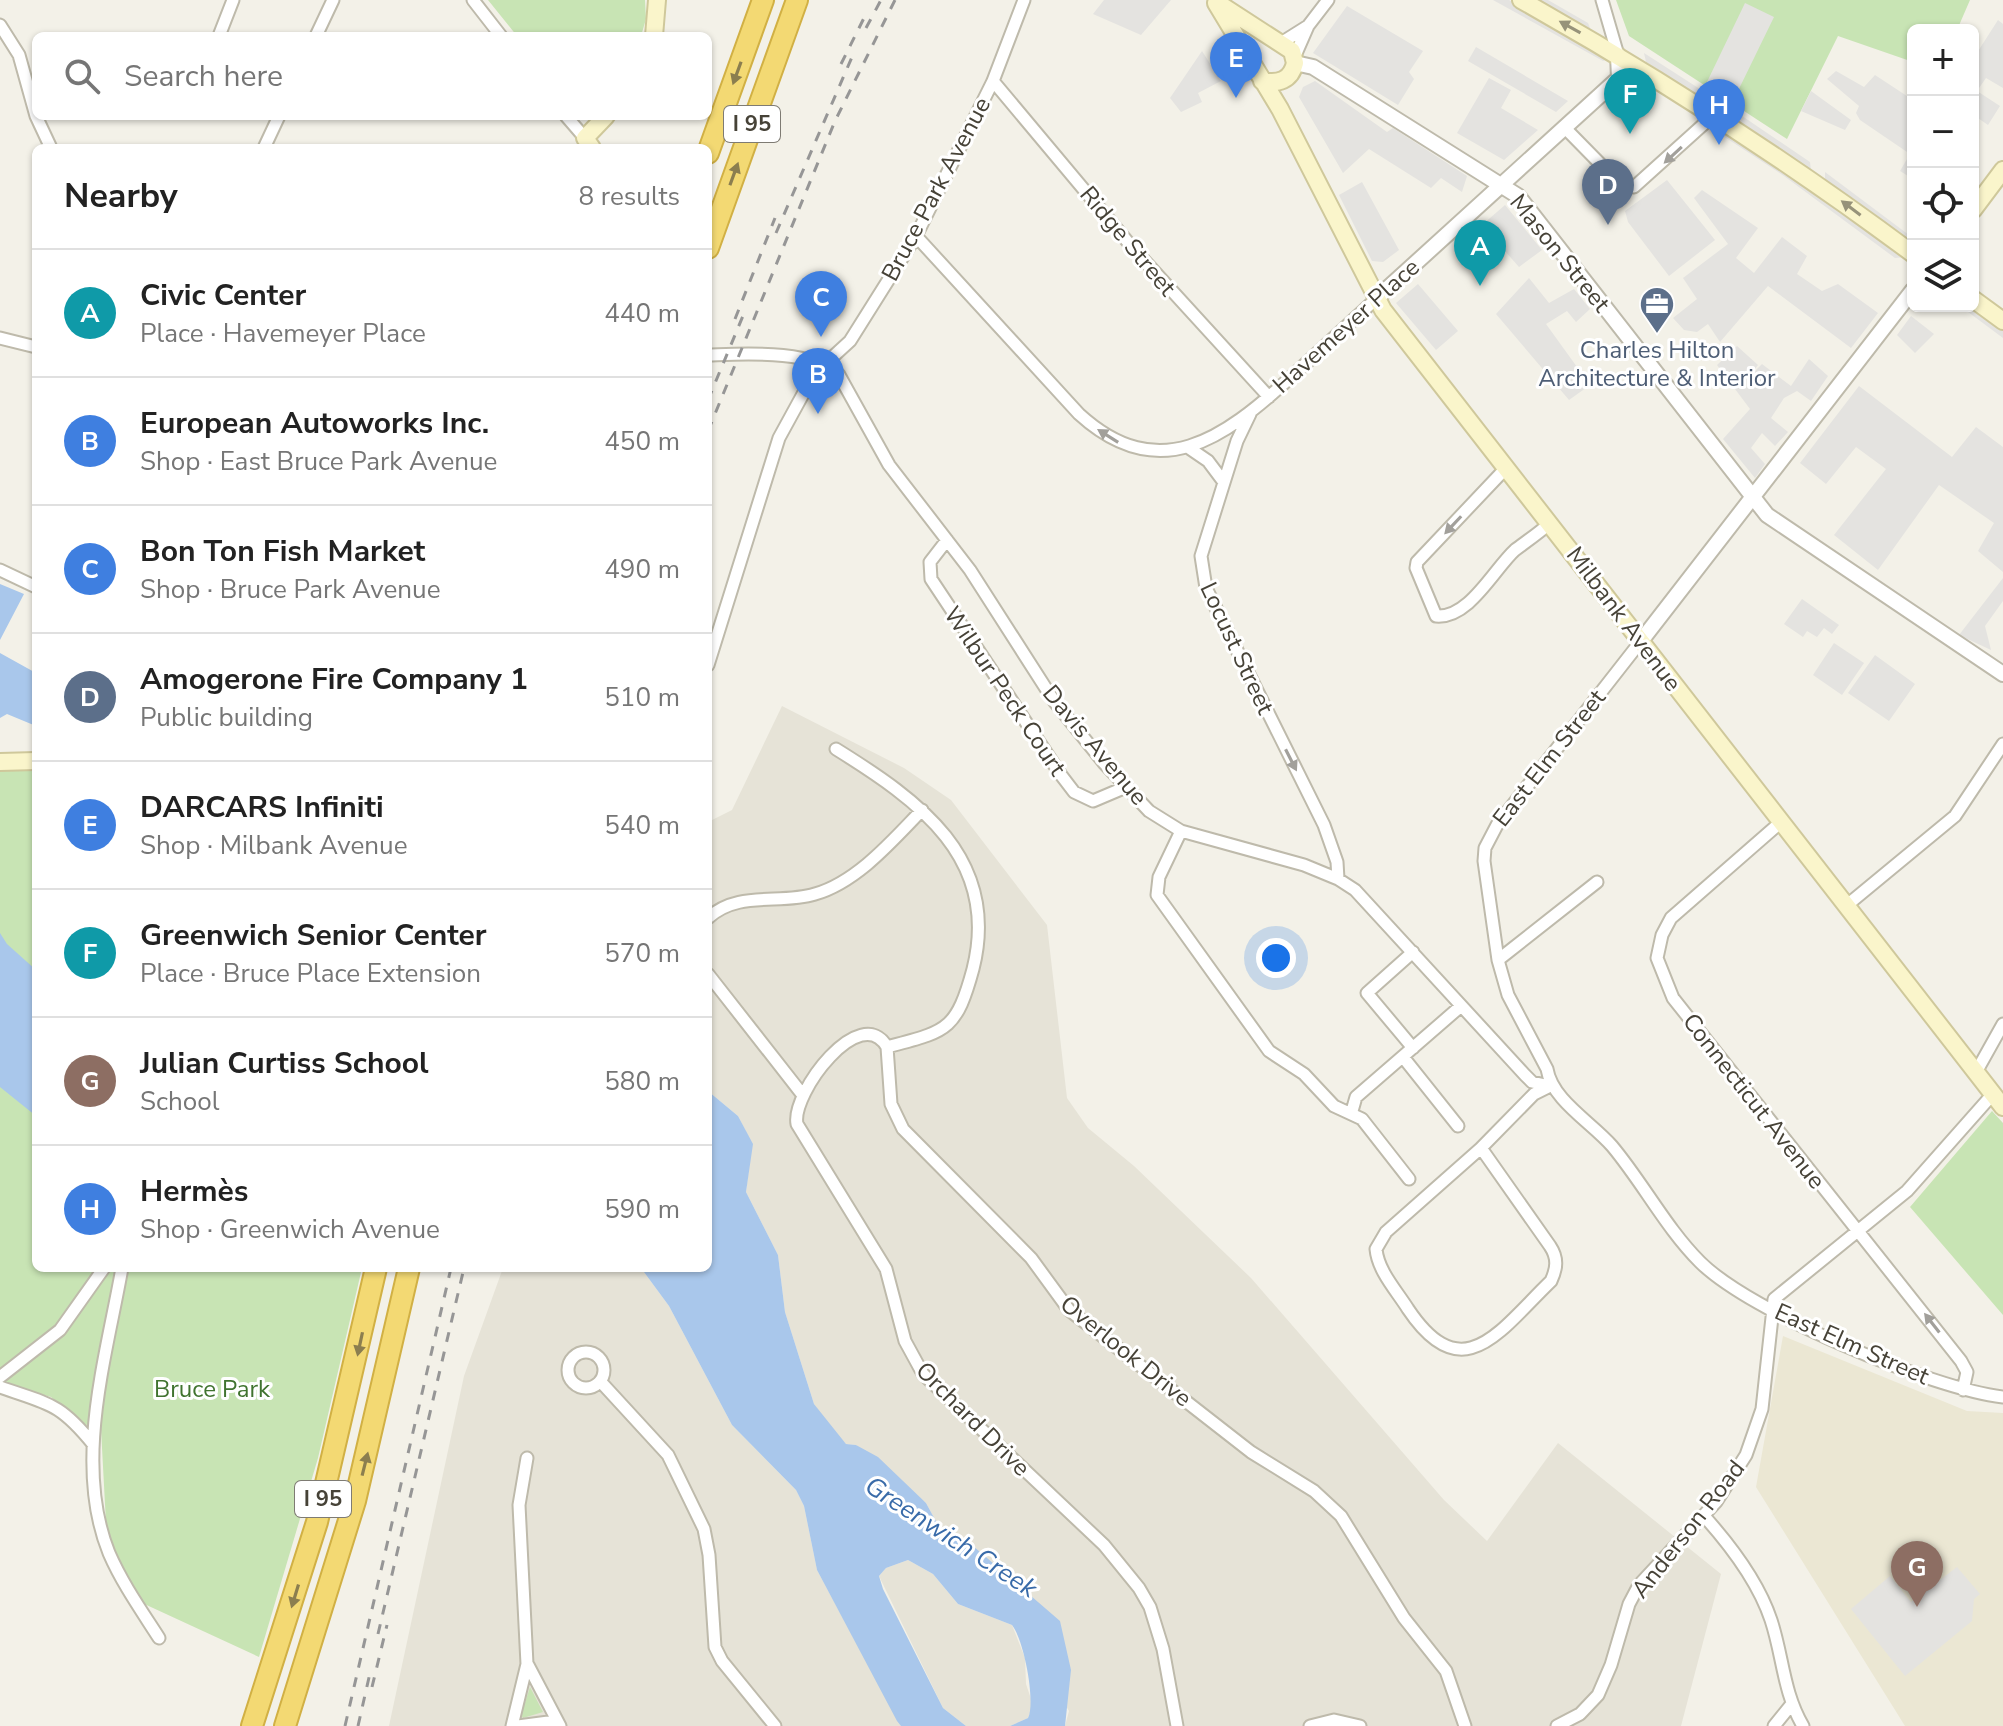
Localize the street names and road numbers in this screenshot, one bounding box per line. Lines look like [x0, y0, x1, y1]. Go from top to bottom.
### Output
street label: Bruce Park Avenue [874, 91, 998, 287]
road number: I 95 [724, 106, 780, 142]
street label: Ridge Street [1073, 179, 1184, 303]
street label: Mason Street [1502, 187, 1618, 319]
street label: Havemeyer Place [1266, 251, 1426, 401]
street label: Milbank Avenue [1559, 540, 1689, 698]
street label: Locust Street [1192, 577, 1282, 720]
street label: Wilbur Peck Court [936, 600, 1074, 782]
street label: Davis Avenue [1035, 678, 1155, 812]
street label: East Elm Street [1485, 682, 1613, 833]
street label: Connecticut Avenue [1675, 1007, 1833, 1195]
street label: Overlook Drive [1053, 1288, 1199, 1414]
street label: East Elm Street [1770, 1296, 1935, 1393]
street label: Orchard Drive [909, 1355, 1037, 1483]
street label: Anderson Road [1624, 1453, 1752, 1605]
road number: I 95 [295, 1481, 351, 1517]

